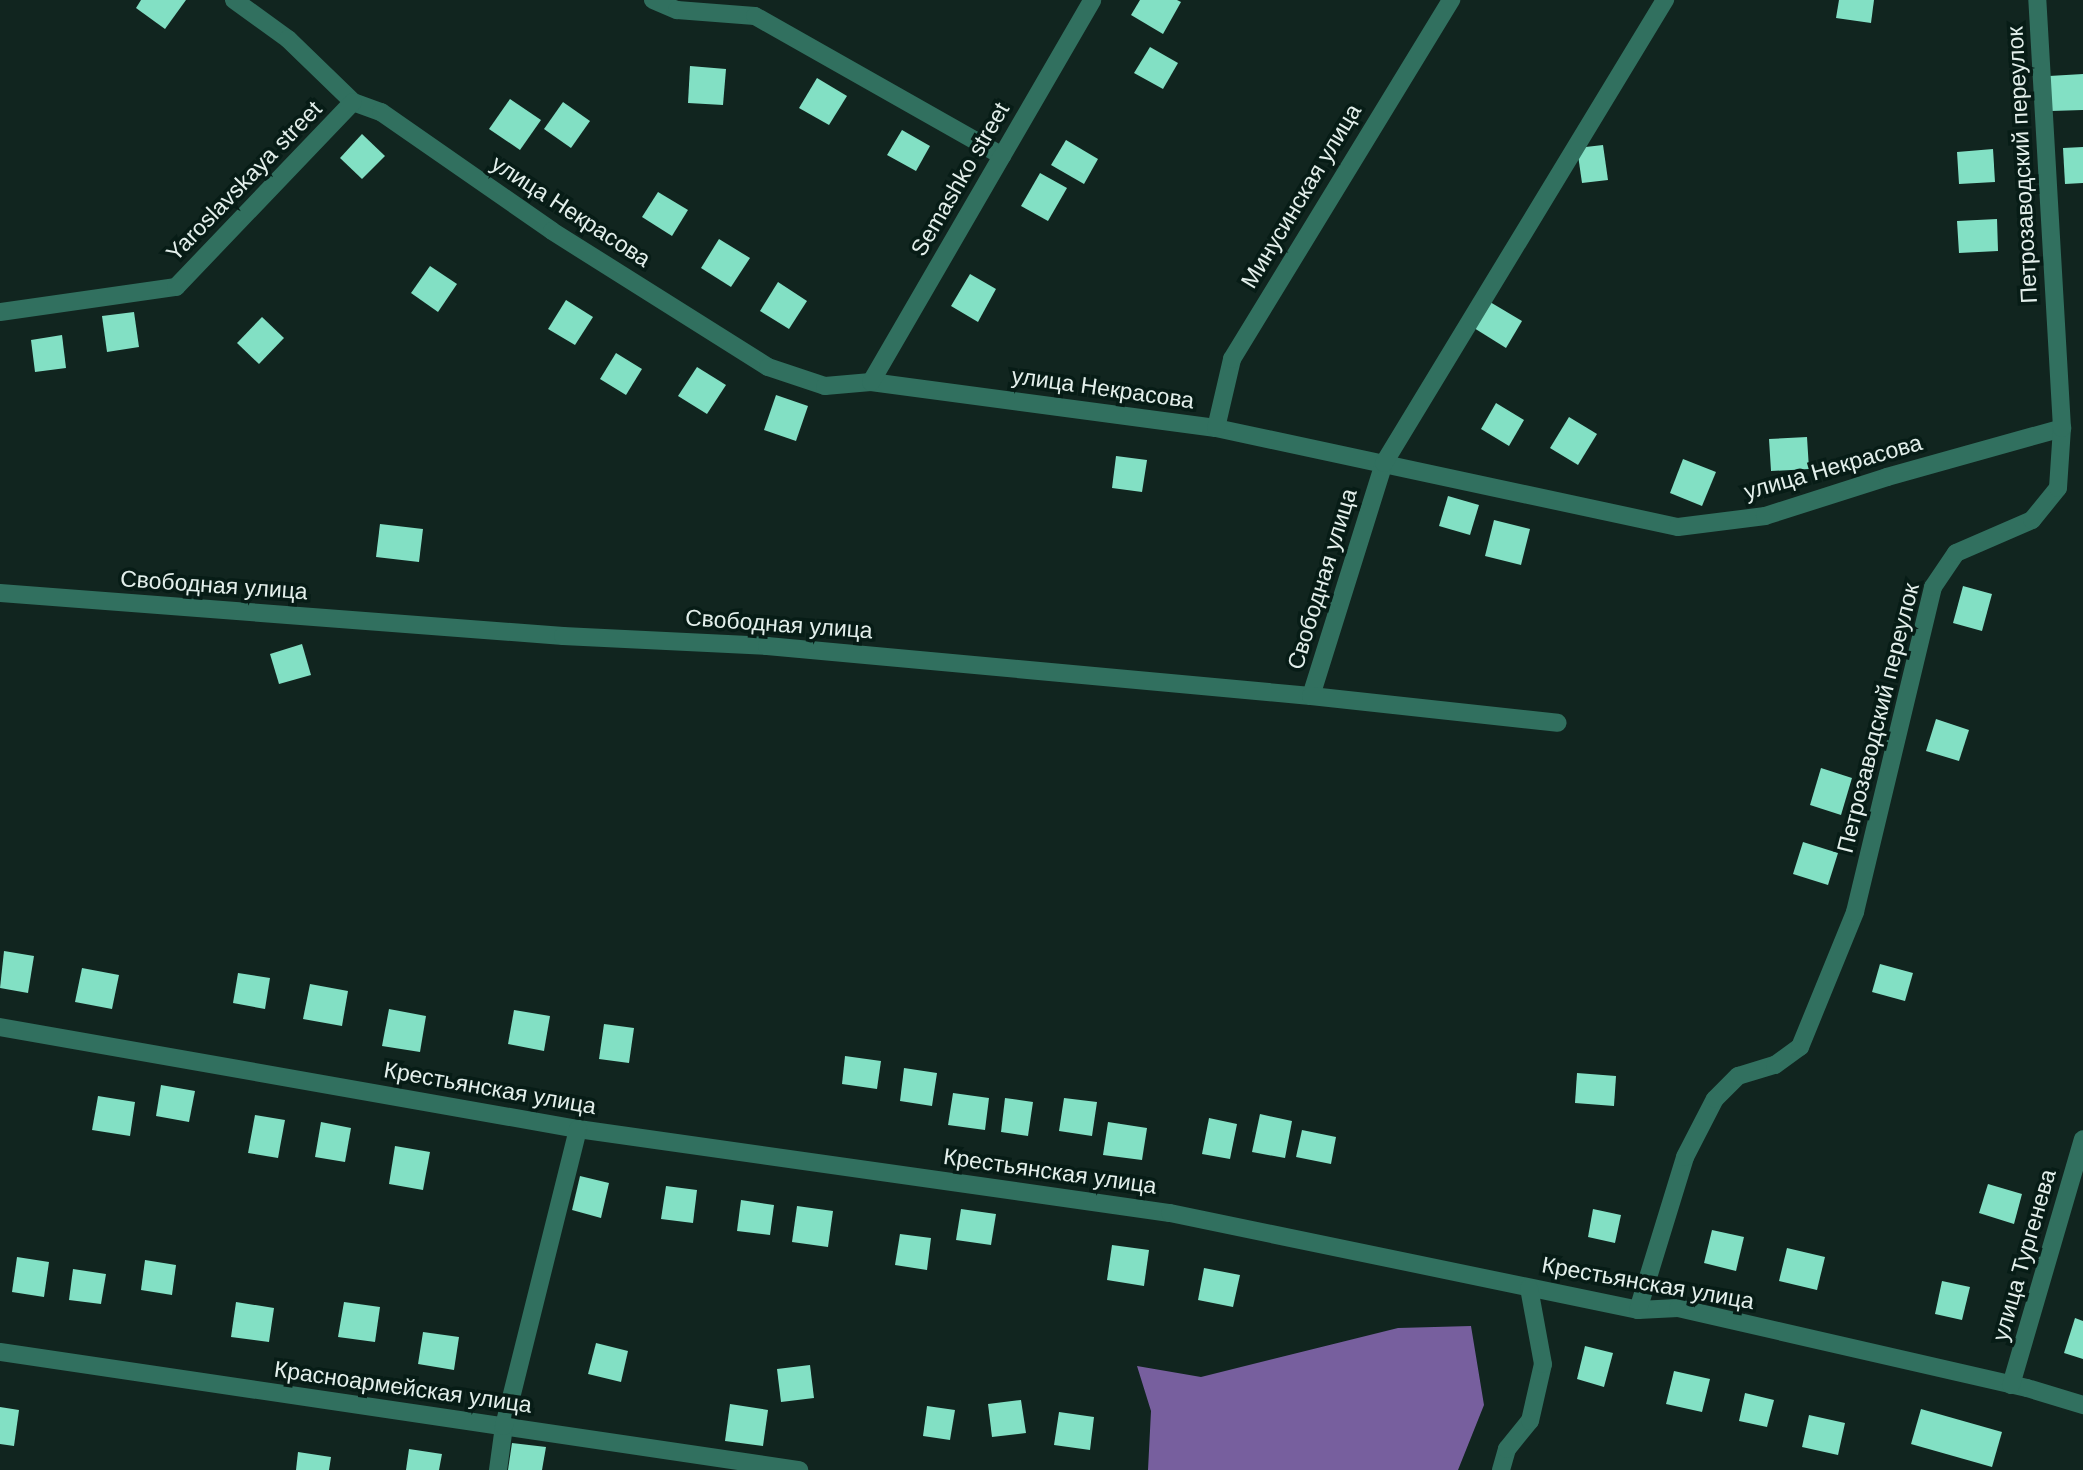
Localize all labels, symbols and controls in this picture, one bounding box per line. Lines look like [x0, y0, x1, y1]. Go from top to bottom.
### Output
street label: Петрозаводский переулок [2001, 26, 2043, 304]
street label: Yaroslavskaya street [161, 95, 327, 267]
street label: Semashko street [905, 97, 1015, 261]
street label: Минусинская улица [1235, 99, 1367, 293]
street label: улица Некрасова [486, 149, 656, 273]
street label: улица Некрасова [1010, 362, 1196, 414]
street label: улица Некрасова [1741, 428, 1925, 506]
street label: Свободная улица [1281, 485, 1363, 673]
street label: Свободная улица [119, 565, 309, 605]
street label: Петрозаводский переулок [1831, 580, 1925, 856]
street label: Свободная улица [684, 604, 874, 644]
street label: Крестьянская улица [382, 1056, 598, 1120]
street label: Крестьянская улица [942, 1142, 1158, 1200]
street label: улица Тургенева [1986, 1166, 2062, 1344]
street label: Крестьянская улица [1540, 1251, 1756, 1315]
street label: Красноармейская улица [272, 1355, 534, 1419]

